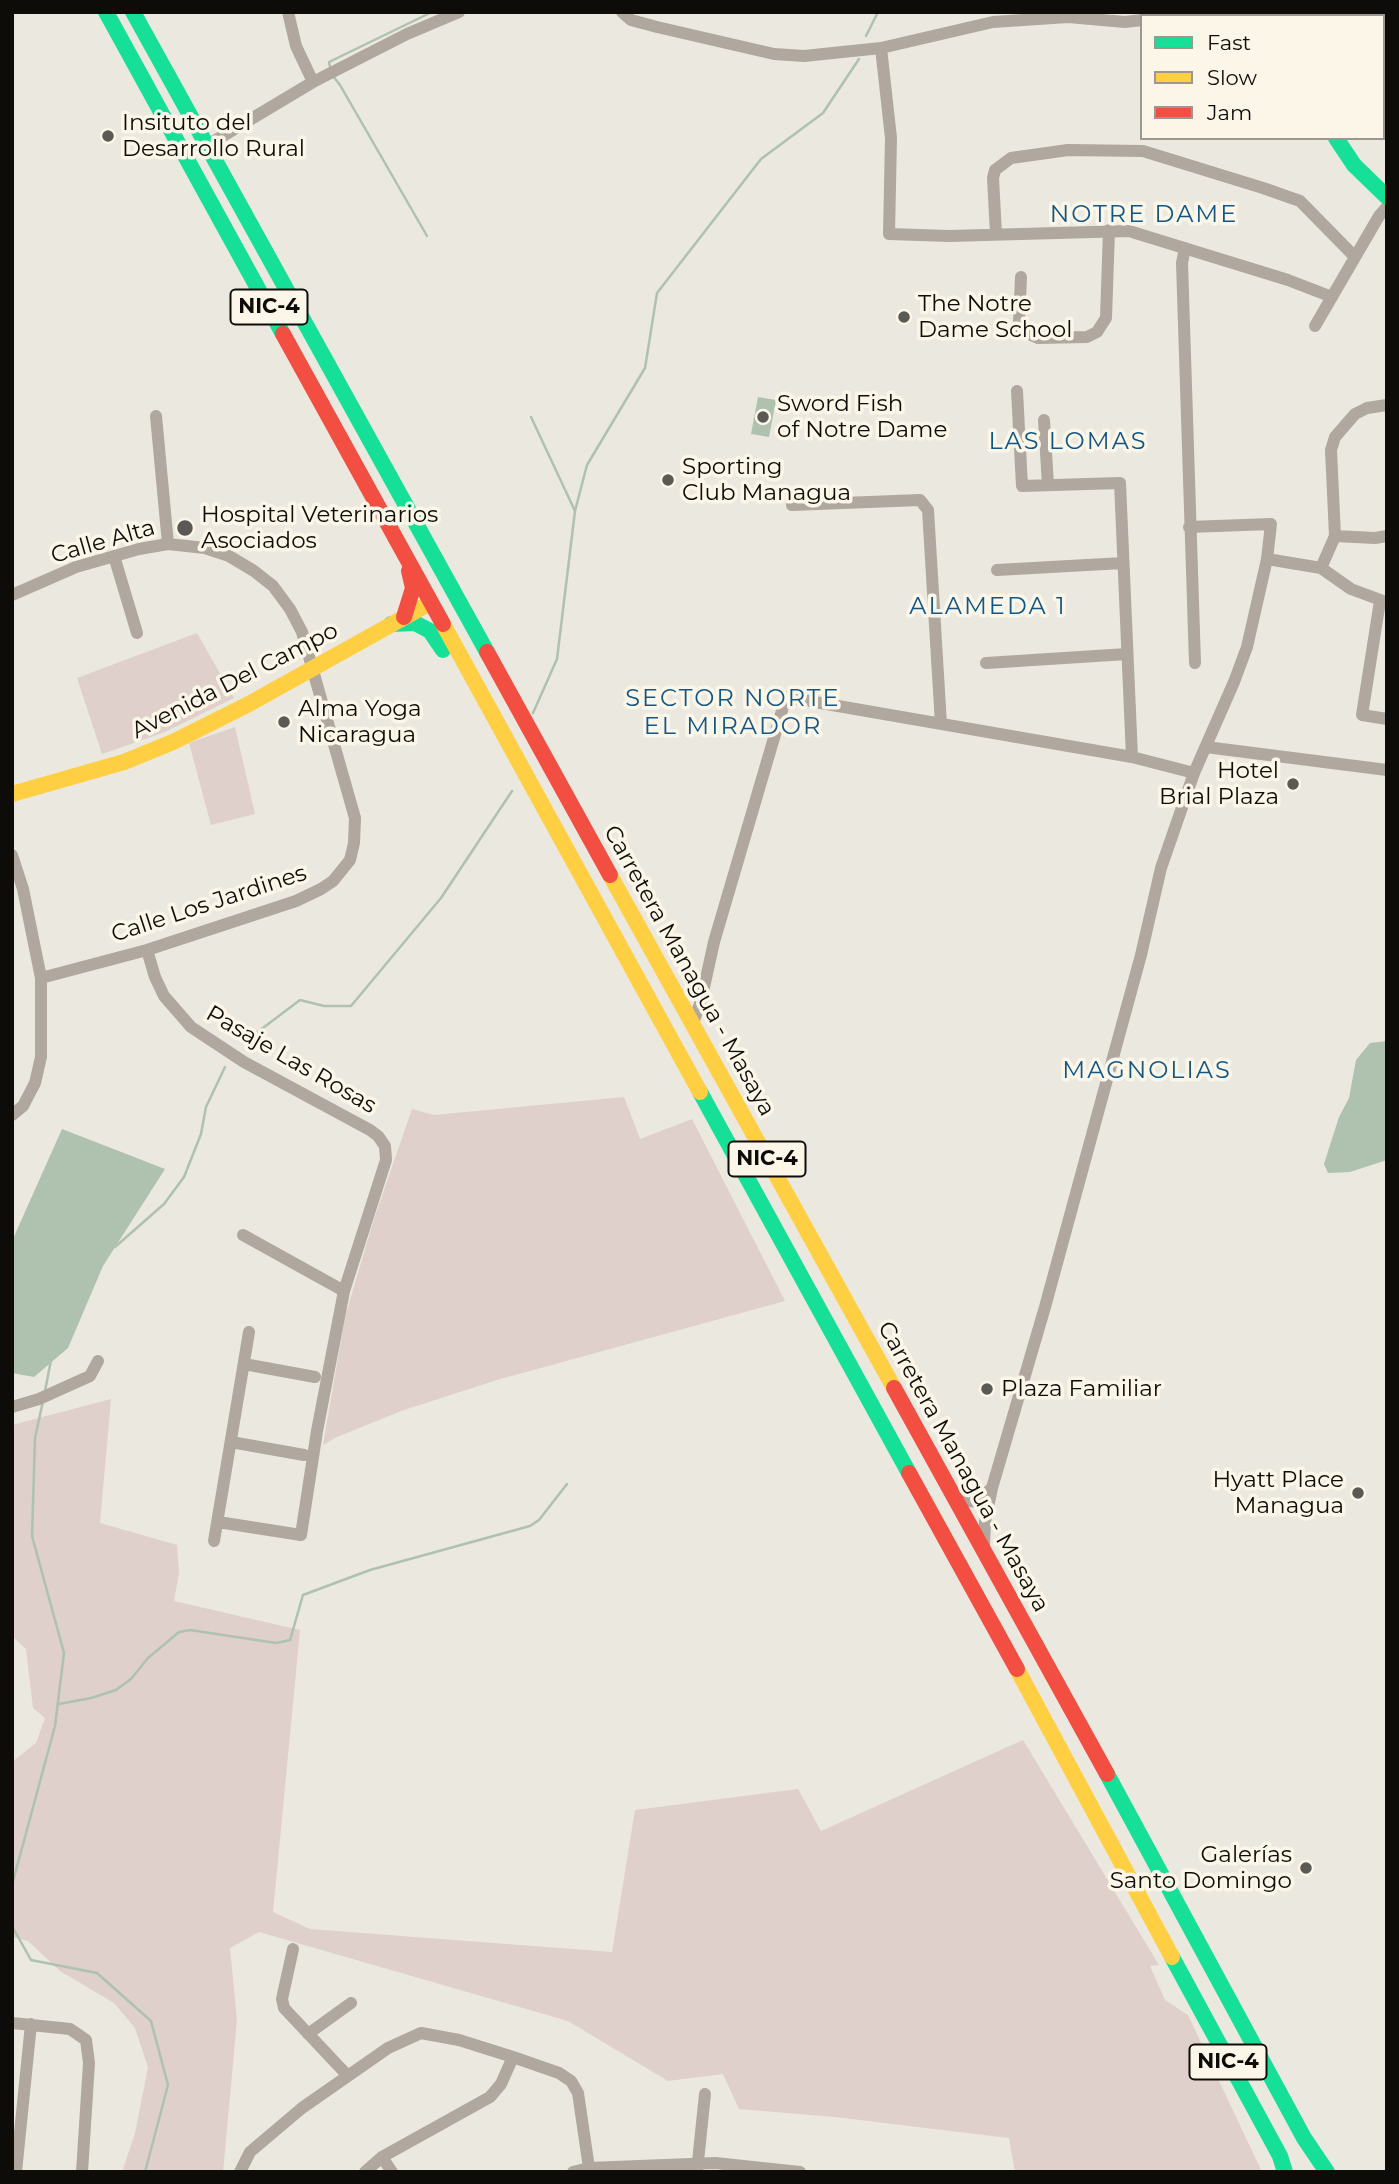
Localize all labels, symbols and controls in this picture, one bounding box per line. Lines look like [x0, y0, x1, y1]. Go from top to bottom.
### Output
legend [1140, 14, 1385, 140]
text: Fast [1207, 30, 1251, 55]
text: Slow [1207, 65, 1257, 90]
text: Jam [1207, 100, 1252, 125]
place label: Insituto del Desarrollo Rural [122, 109, 305, 163]
marker: Insituto del Desarrollo Rural [100, 128, 116, 144]
district label: NOTRE DAME [1051, 201, 1237, 229]
road number: NIC-4 [230, 290, 308, 324]
place label: The Notre Dame School [918, 290, 1072, 344]
marker: The Notre Dame School [896, 309, 912, 325]
place label: Sword Fish of Notre Dame [777, 390, 947, 444]
marker: Sword Fish of Notre Dame [755, 409, 771, 425]
district label: LAS LOMAS [990, 428, 1146, 456]
place label: Sporting Club Managua [682, 453, 851, 507]
marker: Sporting Club Managua [660, 472, 676, 488]
place label: Hospital Veterinarios Asociados [201, 501, 438, 555]
street label: Calle Alta [48, 514, 158, 570]
marker: Hospital Veterinarios Asociados [175, 518, 195, 538]
district label: ALAMEDA 1 [910, 593, 1066, 621]
street label: Avenida Del Campo [127, 617, 343, 745]
district label: SECTOR NORTE EL MIRADOR [627, 685, 839, 741]
place label: Alma Yoga Nicaragua [298, 695, 422, 749]
marker: Alma Yoga Nicaragua [276, 714, 292, 730]
place label: Hotel Brial Plaza [1159, 757, 1279, 811]
marker: Hotel Brial Plaza [1285, 776, 1301, 792]
street label: Carretera Managua - Masaya [597, 821, 781, 1121]
street label: Calle Los Jardines [108, 859, 310, 949]
street label: Pasaje Las Rosas [201, 1000, 381, 1120]
district label: MAGNOLIAS [1063, 1057, 1231, 1085]
road number: NIC-4 [728, 1142, 806, 1176]
street label: Carretera Managua - Masaya [871, 1317, 1055, 1617]
place label: Plaza Familiar [1001, 1375, 1162, 1403]
marker: Plaza Familiar [979, 1381, 995, 1397]
place label: Hyatt Place Managua [1212, 1466, 1344, 1520]
marker: Hyatt Place Managua [1350, 1485, 1366, 1501]
place label: Galerías Santo Domingo [1110, 1841, 1292, 1895]
marker: Galerías Santo Domingo [1298, 1860, 1314, 1876]
road number: NIC-4 [1190, 2044, 1266, 2080]

